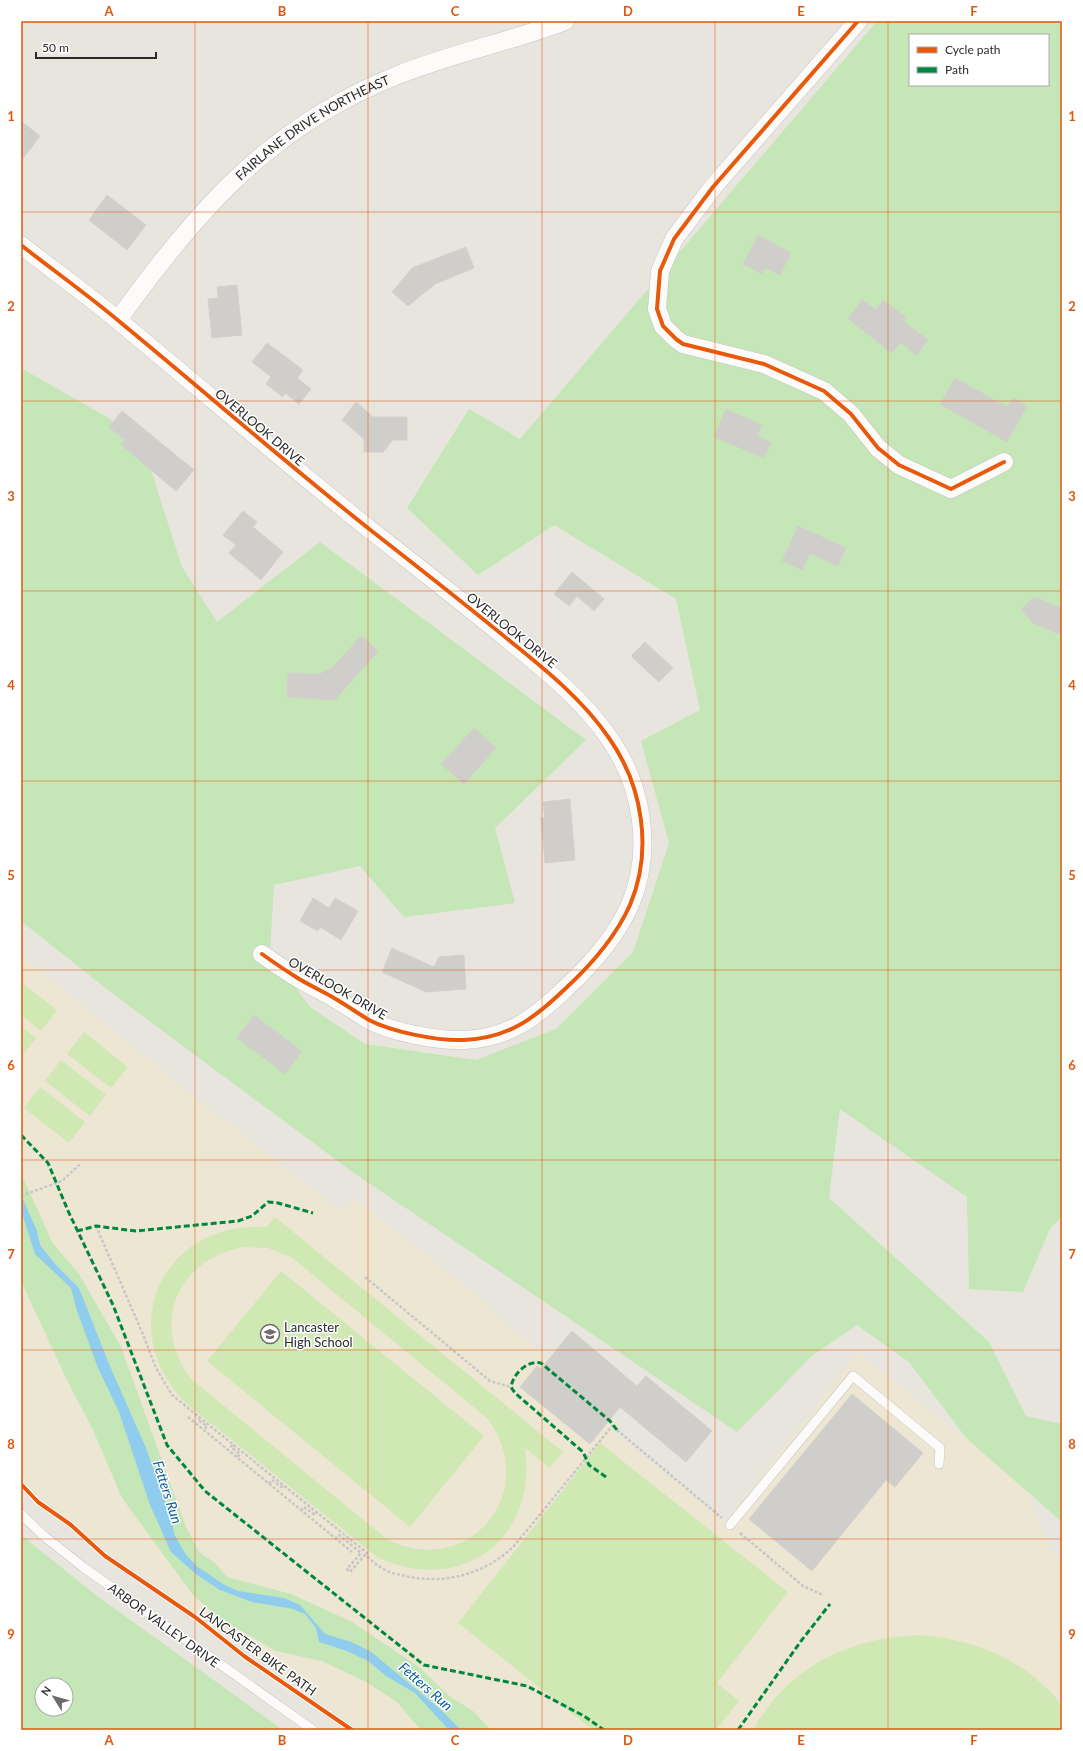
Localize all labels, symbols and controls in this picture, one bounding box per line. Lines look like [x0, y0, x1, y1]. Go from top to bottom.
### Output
text: A [103, 3, 114, 19]
text: B [278, 3, 287, 19]
text: C [451, 3, 460, 19]
text: D [623, 3, 633, 19]
text: E [797, 3, 805, 19]
text: F [970, 3, 978, 19]
scale bar [36, 34, 156, 60]
legend [909, 34, 1049, 86]
text: 50 m [42, 40, 69, 55]
text: Cycle path [945, 42, 1000, 57]
text: Path [945, 62, 969, 77]
street label: FAIRLANE DRIVE NORTHEAST [232, 71, 392, 183]
text: 1 [7, 108, 15, 124]
text: 1 [1068, 108, 1076, 124]
text: 2 [7, 298, 15, 314]
text: 2 [1068, 298, 1076, 314]
street label: OVERLOOK DRIVE [212, 385, 308, 469]
text: 3 [7, 488, 15, 504]
text: 3 [1068, 488, 1076, 504]
street label: OVERLOOK DRIVE [464, 589, 560, 671]
text: 4 [7, 677, 15, 693]
text: 4 [1068, 677, 1076, 693]
text: 5 [7, 867, 15, 883]
text: 5 [1068, 867, 1076, 883]
street label: OVERLOOK DRIVE [286, 953, 390, 1023]
text: 6 [7, 1057, 15, 1073]
text: 6 [1068, 1057, 1076, 1073]
text: 7 [7, 1246, 15, 1262]
text: 7 [1068, 1246, 1076, 1262]
place label: Lancaster High School [284, 1319, 353, 1350]
school or university icon: Lancaster High School [259, 1323, 281, 1345]
text: 8 [7, 1436, 15, 1452]
text: 8 [1068, 1436, 1076, 1452]
water label: Fetters Run [150, 1458, 186, 1526]
street label: ARBOR VALLEY DRIVE [105, 1579, 223, 1671]
street label: LANCASTER BIKE PATH [196, 1603, 320, 1699]
text: 9 [7, 1626, 15, 1642]
text: 9 [1068, 1626, 1076, 1642]
water label: Fetters Run [396, 1658, 456, 1714]
north arrow [34, 1677, 74, 1717]
text: N [38, 1683, 53, 1698]
text: A [103, 1732, 114, 1748]
text: B [278, 1732, 287, 1748]
text: C [451, 1732, 460, 1748]
text: D [623, 1732, 633, 1748]
text: E [797, 1732, 805, 1748]
text: F [970, 1732, 978, 1748]

